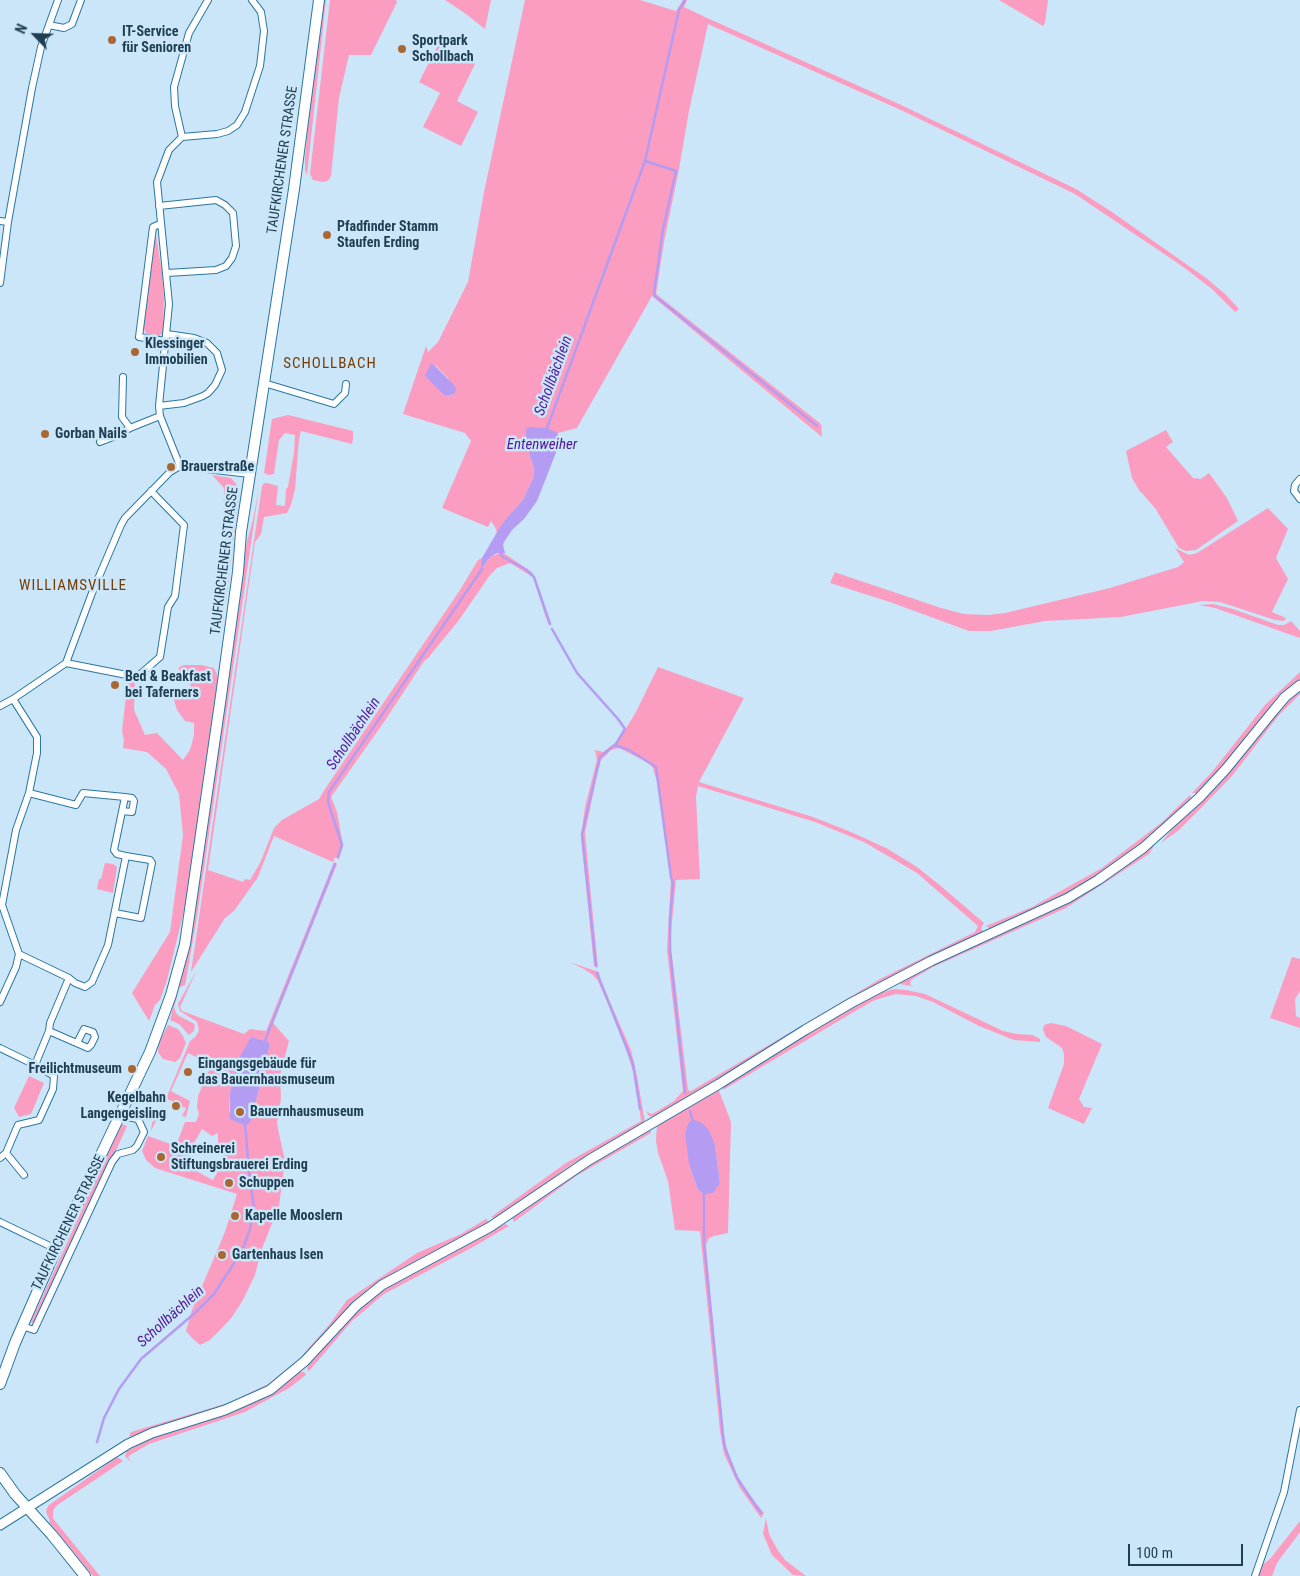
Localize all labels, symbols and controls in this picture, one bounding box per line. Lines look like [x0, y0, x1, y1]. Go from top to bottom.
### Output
north arrow [10, 10, 60, 60]
text: N [12, 22, 30, 36]
place label: IT-Service für Senioren [122, 24, 191, 56]
place label: Sportpark Schollbach [412, 33, 474, 65]
marker: IT-Service für Senioren [106, 34, 118, 46]
marker: Sportpark Schollbach [396, 43, 408, 55]
street label: TAUFKIRCHENER STRASSE [264, 85, 302, 235]
place label: Pfadfinder Stamm Staufen Erding [337, 219, 438, 252]
marker: Pfadfinder Stamm Staufen Erding [321, 229, 333, 241]
water label: Schollbächlein [531, 334, 577, 418]
place label: Klessinger Immobilien [145, 336, 208, 368]
marker: Klessinger Immobilien [129, 346, 141, 358]
district label: SCHOLLBACH [282, 355, 378, 373]
place label: Gorban Nails [55, 426, 127, 442]
marker: Gorban Nails [39, 428, 51, 440]
water label: Entenweiher [507, 436, 577, 454]
place label: Brauerstraße [181, 459, 254, 475]
marker: Brauerstraße [165, 461, 177, 473]
street label: TAUFKIRCHENER STRASSE [208, 486, 242, 636]
district label: WILLIAMSVILLE [17, 577, 129, 595]
place label: Bed & Beakfast bei Taferners [125, 669, 211, 702]
marker: Bed & Beakfast bei Taferners [109, 679, 121, 691]
water label: Schollbächlein [323, 694, 385, 774]
place label: Eingangsgebäude für das Bauernhausmuseum [198, 1056, 335, 1088]
place label: Freilichtmuseum [29, 1061, 122, 1077]
marker: Freilichtmuseum [126, 1063, 138, 1075]
marker: Eingangsgebäude für das Bauernhausmuseum [182, 1066, 194, 1078]
place label: Kegelbahn Langengeisling [81, 1090, 166, 1122]
marker: Kegelbahn Langengeisling [170, 1100, 182, 1112]
place label: Bauernhausmuseum [250, 1104, 364, 1120]
marker: Bauernhausmuseum [234, 1106, 246, 1118]
place label: Schreinerei Stiftungsbrauerei Erding [171, 1141, 308, 1174]
marker: Schreinerei Stiftungsbrauerei Erding [155, 1151, 167, 1163]
street label: TAUFKIRCHENER STRASSE [29, 1152, 109, 1294]
place label: Schuppen [239, 1175, 294, 1191]
marker: Schuppen [223, 1177, 235, 1189]
place label: Kapelle Mooslern [245, 1208, 343, 1224]
marker: Kapelle Mooslern [229, 1210, 241, 1222]
place label: Gartenhaus Isen [232, 1247, 323, 1263]
marker: Gartenhaus Isen [216, 1249, 228, 1261]
water label: Schollbächlein [134, 1282, 208, 1352]
scale bar [1130, 1534, 1245, 1566]
text: 100 m [1136, 1544, 1173, 1562]

